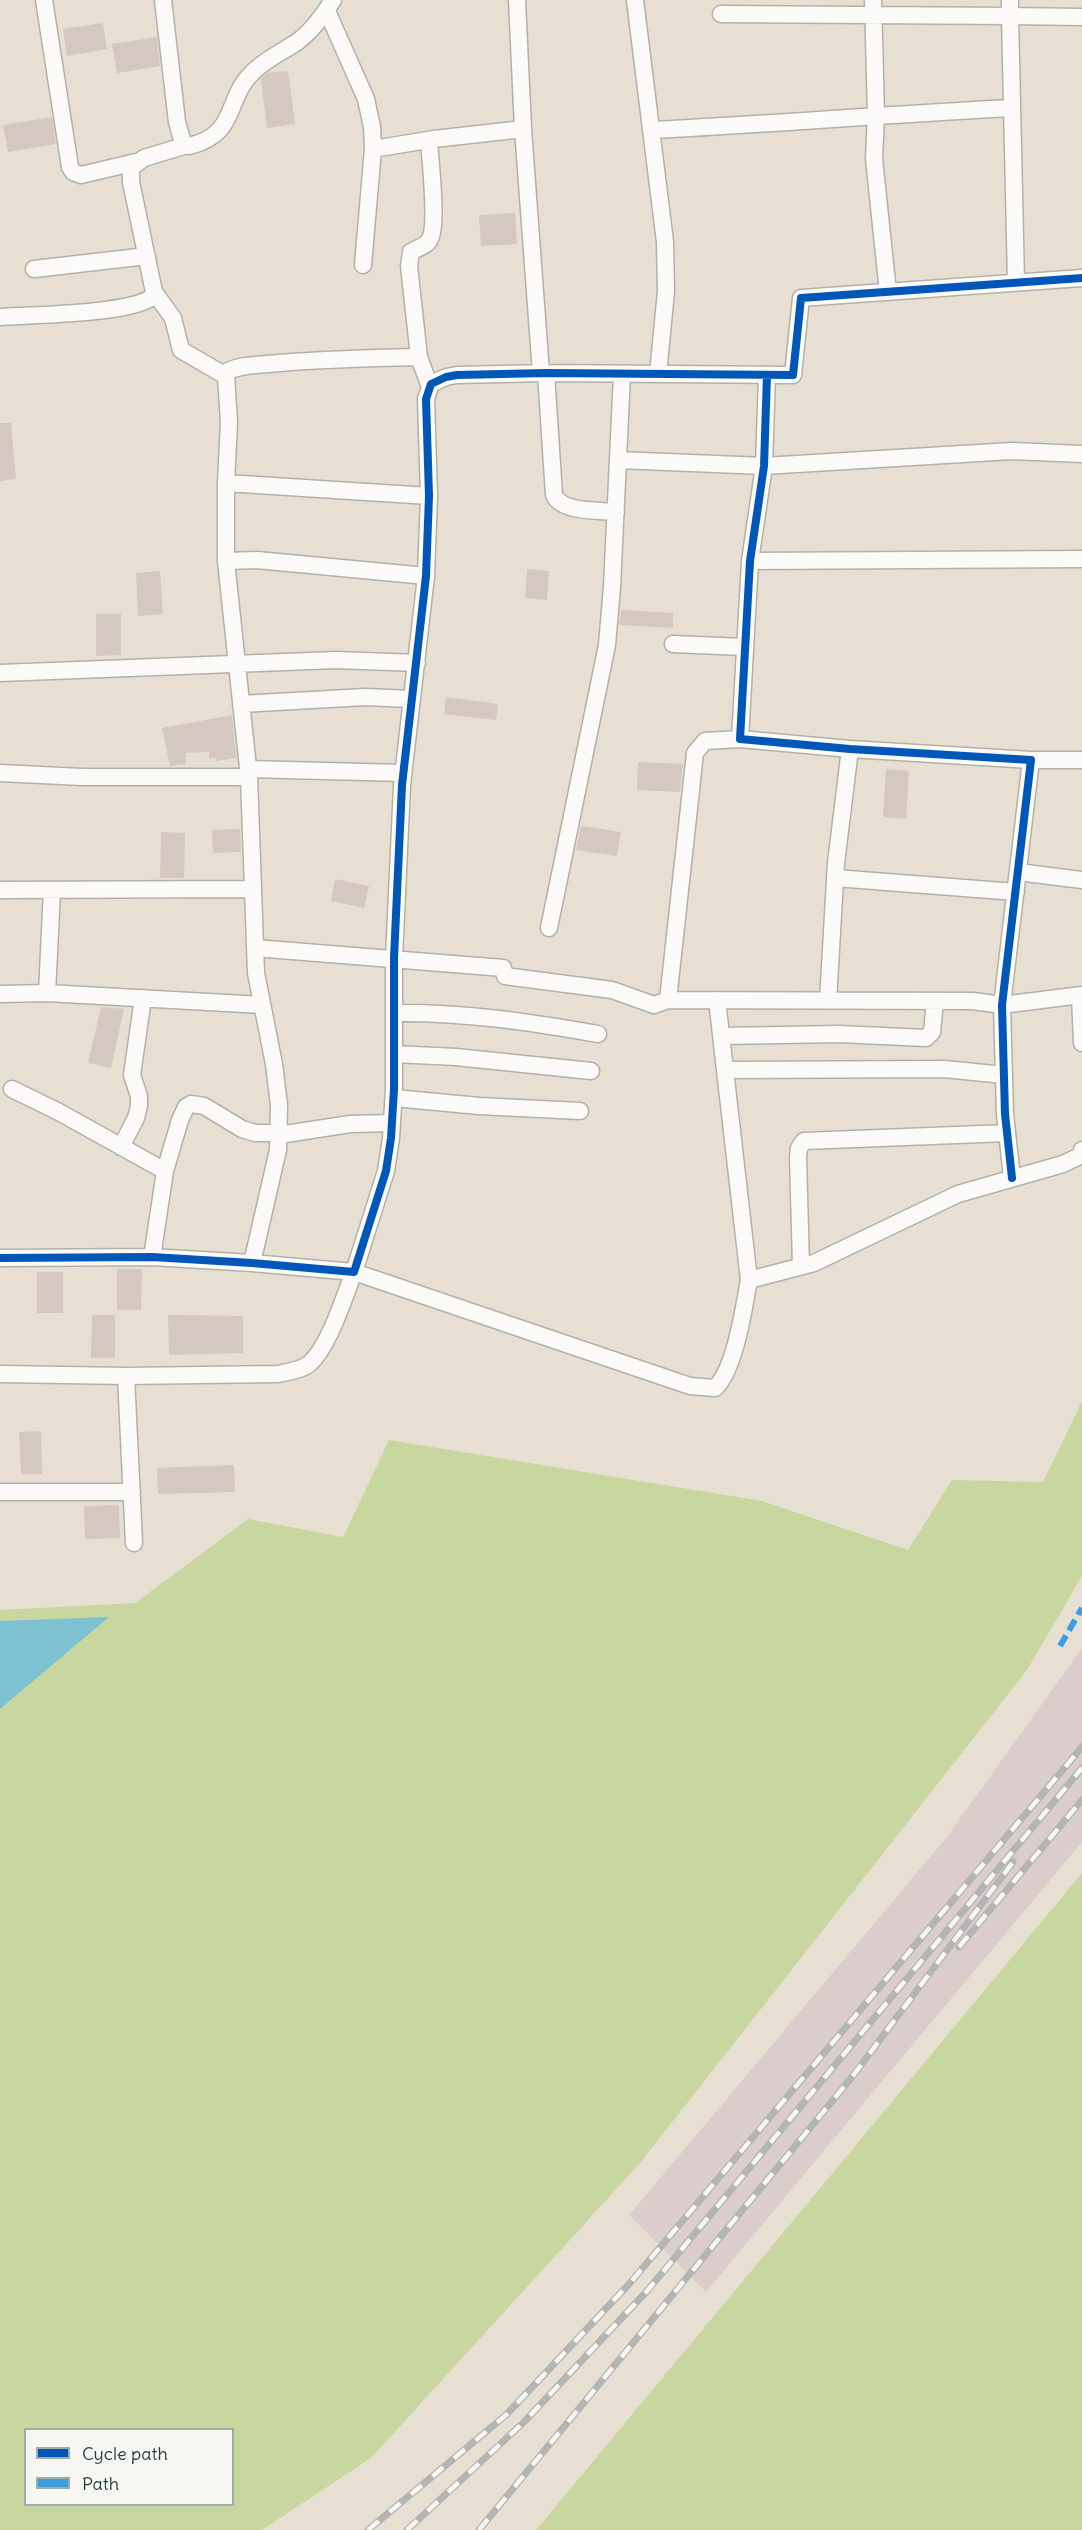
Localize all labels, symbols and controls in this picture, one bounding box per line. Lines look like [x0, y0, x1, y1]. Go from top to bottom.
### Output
legend [24, 2428, 234, 2506]
text: Cycle path [82, 2442, 168, 2465]
text: Path [82, 2472, 119, 2495]

